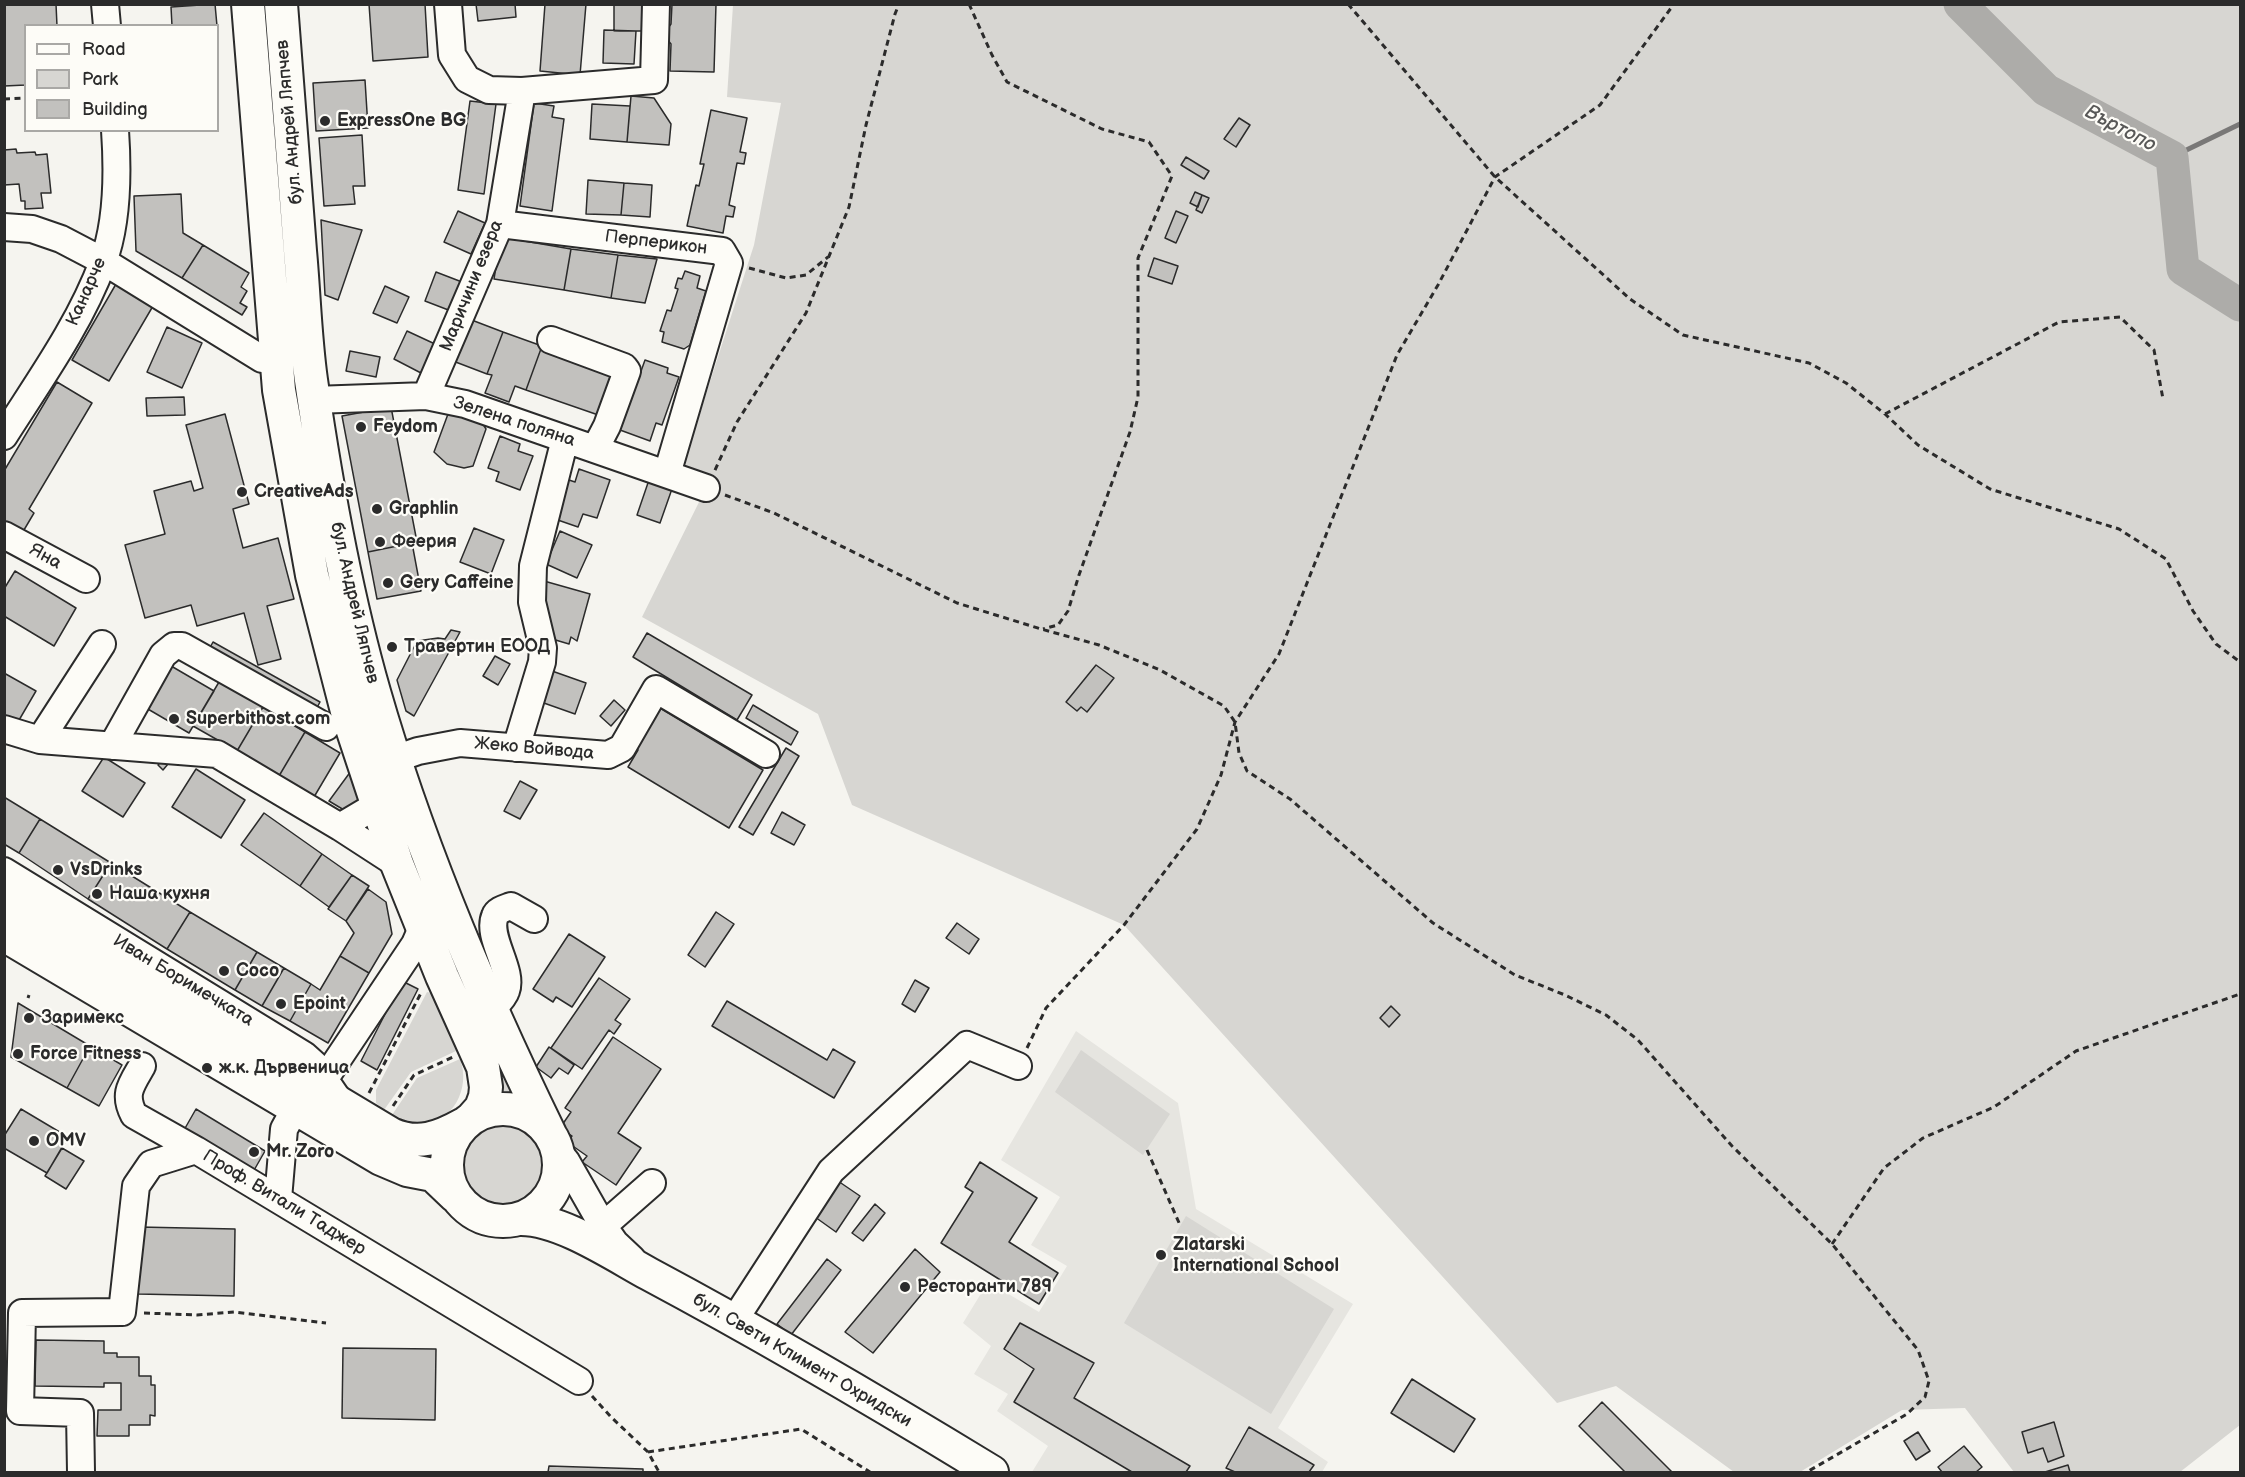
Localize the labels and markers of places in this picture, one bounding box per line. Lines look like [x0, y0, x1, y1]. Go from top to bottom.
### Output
place label: ExpressOne BG [337, 110, 466, 132]
marker: ExpressOne BG [318, 114, 332, 128]
place label: Feydom [373, 416, 438, 438]
marker: Feydom [354, 420, 368, 434]
place label: CreativeAds [254, 481, 354, 503]
marker: CreativeAds [235, 485, 249, 499]
place label: Graphlin [389, 498, 458, 520]
marker: Graphlin [370, 502, 384, 516]
place label: Феерия [392, 531, 457, 553]
marker: Феерия [373, 535, 387, 549]
place label: Gery Caffeine [400, 572, 514, 594]
marker: Gery Caffeine [381, 576, 395, 590]
place label: Травертин ЕООД [404, 636, 550, 658]
marker: Травертин ЕООД [385, 640, 399, 654]
place label: Superbithost.com [186, 708, 330, 730]
marker: Superbithost.com [167, 712, 181, 726]
place label: VsDrinks [70, 859, 142, 881]
marker: VsDrinks [51, 863, 65, 877]
place label: Наша кухня [109, 883, 210, 905]
marker: Наша кухня [90, 887, 104, 901]
place label: Coco [236, 960, 279, 982]
marker: Coco [217, 964, 231, 978]
place label: Epoint [293, 993, 346, 1015]
marker: Epoint [274, 997, 288, 1011]
place label: Заримекс [41, 1007, 124, 1029]
marker: Заримекс [22, 1011, 36, 1025]
place label: Force Fitness [30, 1043, 141, 1065]
marker: Force Fitness [11, 1047, 25, 1061]
place label: ж.к. Дървеница [219, 1057, 349, 1079]
marker: ж.к. Дървеница [200, 1061, 214, 1075]
place label: OMV [46, 1130, 86, 1152]
marker: OMV [27, 1134, 41, 1148]
place label: Mr. Zoro [266, 1141, 334, 1163]
marker: Mr. Zoro [247, 1145, 261, 1159]
place label: Zlatarski International School [1173, 1234, 1339, 1276]
marker: Zlatarski International School [1154, 1248, 1168, 1262]
place label: Ресторанти 789 [917, 1276, 1052, 1298]
marker: Ресторанти 789 [898, 1280, 912, 1294]

